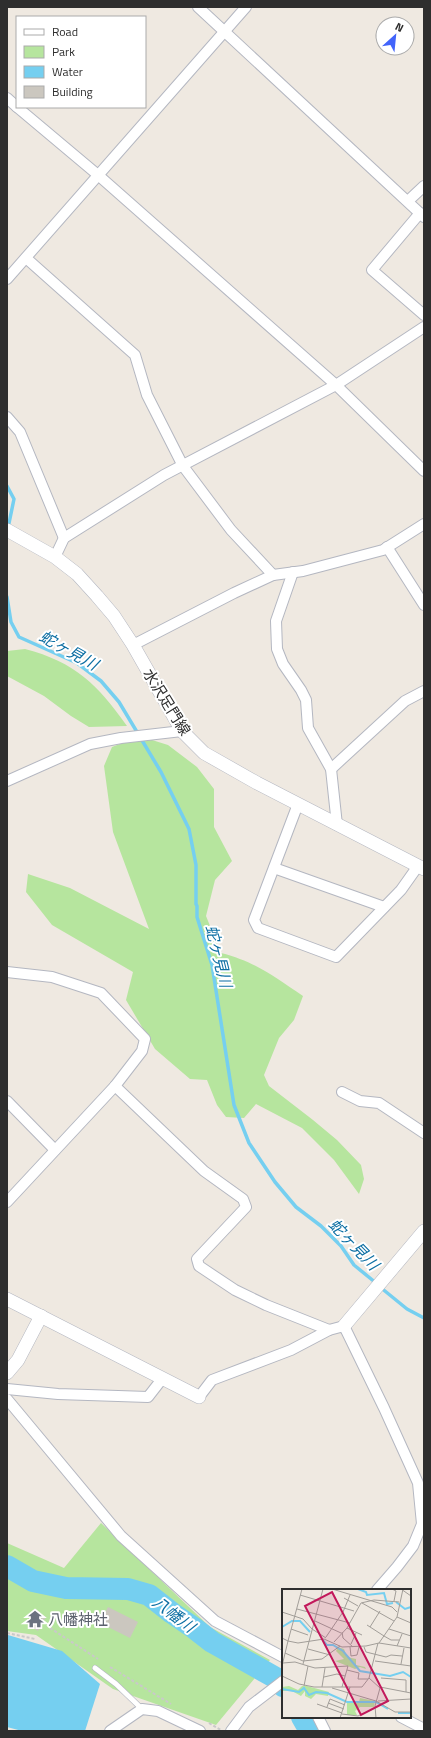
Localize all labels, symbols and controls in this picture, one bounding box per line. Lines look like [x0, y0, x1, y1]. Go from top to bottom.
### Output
legend [16, 16, 146, 108]
north arrow [375, 16, 415, 56]
text: N [393, 18, 407, 36]
text: Road [52, 22, 78, 41]
text: Park [52, 42, 75, 61]
text: Water [52, 62, 83, 81]
text: Building [52, 82, 93, 101]
water label: 蛇ヶ見川 [35, 624, 105, 677]
street label: 水沢足門線 [137, 664, 197, 740]
water label: 蛇ヶ見川 [200, 922, 239, 992]
water label: 蛇ヶ見川 [323, 1213, 386, 1277]
inset map [282, 1589, 411, 1718]
water label: 八幡川 [148, 1590, 202, 1639]
place label: 八幡神社 [48, 1608, 108, 1631]
temple icon: 八幡神社 [25, 1609, 45, 1629]

